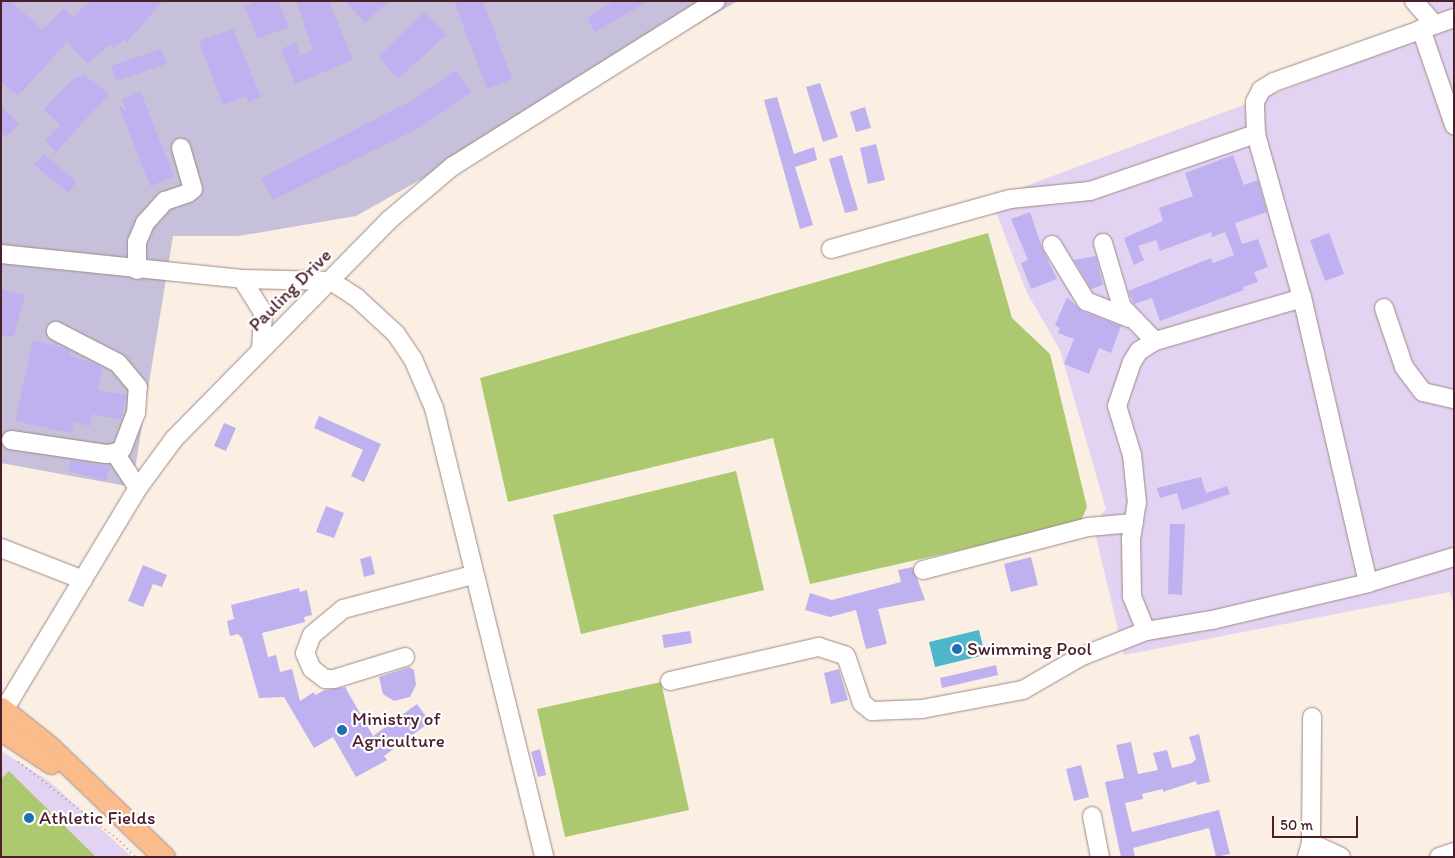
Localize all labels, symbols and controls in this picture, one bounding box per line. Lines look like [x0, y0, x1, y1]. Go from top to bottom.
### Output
street label: Pauling Drive [244, 244, 336, 336]
place label: Swimming Pool [967, 638, 1091, 660]
marker: Swimming Pool [951, 643, 963, 655]
place label: Ministry of Agriculture [352, 708, 445, 752]
marker: Ministry of Agriculture [336, 724, 348, 736]
scale bar [1275, 806, 1361, 838]
place label: Athletic Fields [39, 807, 155, 829]
marker: Athletic Fields [23, 812, 35, 824]
text: 50 m [1280, 816, 1313, 834]

